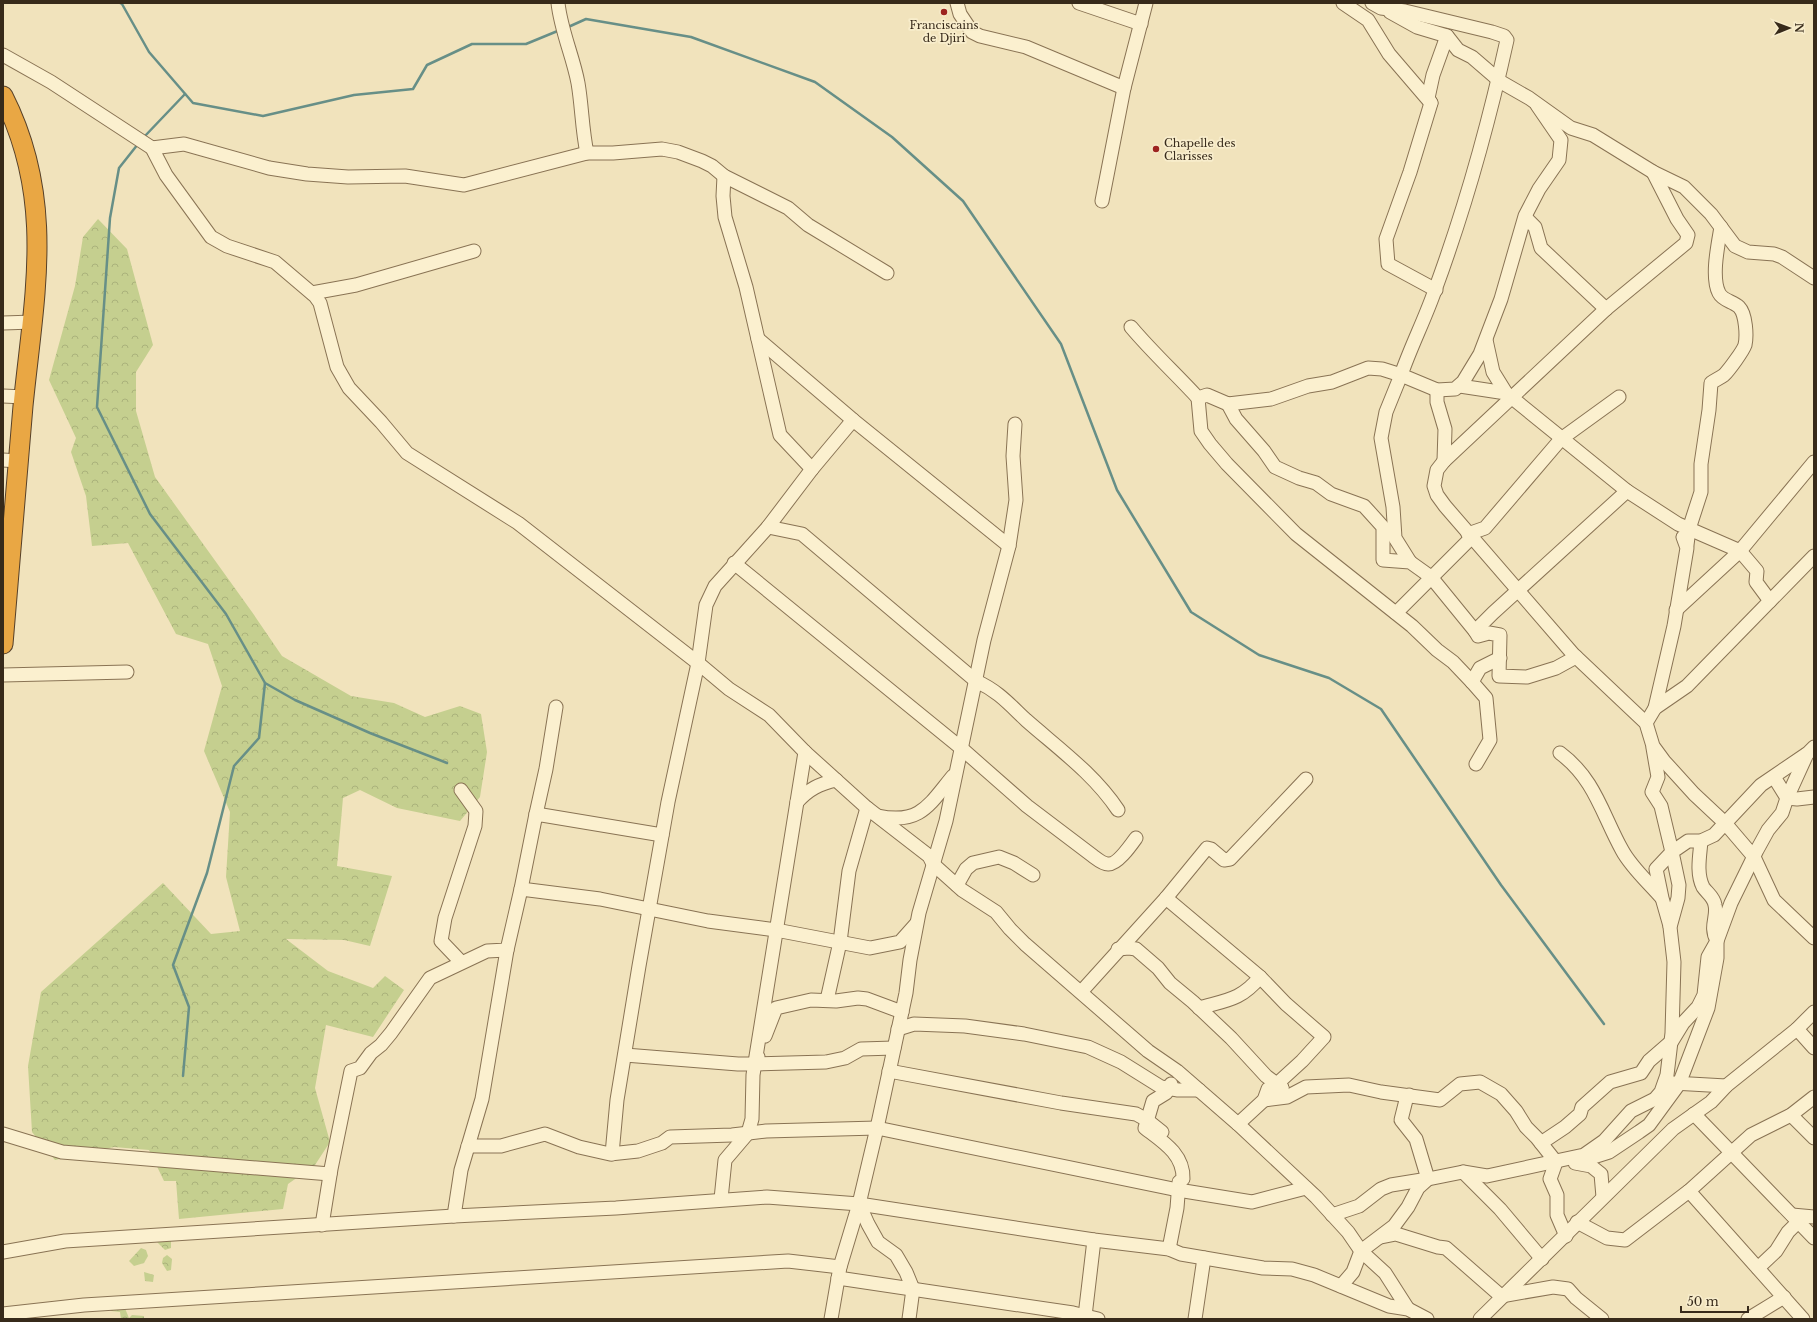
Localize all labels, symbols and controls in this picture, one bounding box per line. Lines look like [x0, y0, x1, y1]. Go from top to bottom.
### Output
marker: Franciscains de Djiri [939, 7, 949, 17]
north arrow [1769, 8, 1809, 48]
place label: Franciscains de Djiri [909, 18, 979, 45]
text: N [1792, 23, 1806, 34]
place label: Chapelle des Clarisses [1164, 136, 1236, 163]
marker: Chapelle des Clarisses [1151, 144, 1161, 154]
scale bar [1681, 1288, 1748, 1314]
text: 50 m [1687, 1294, 1719, 1309]

